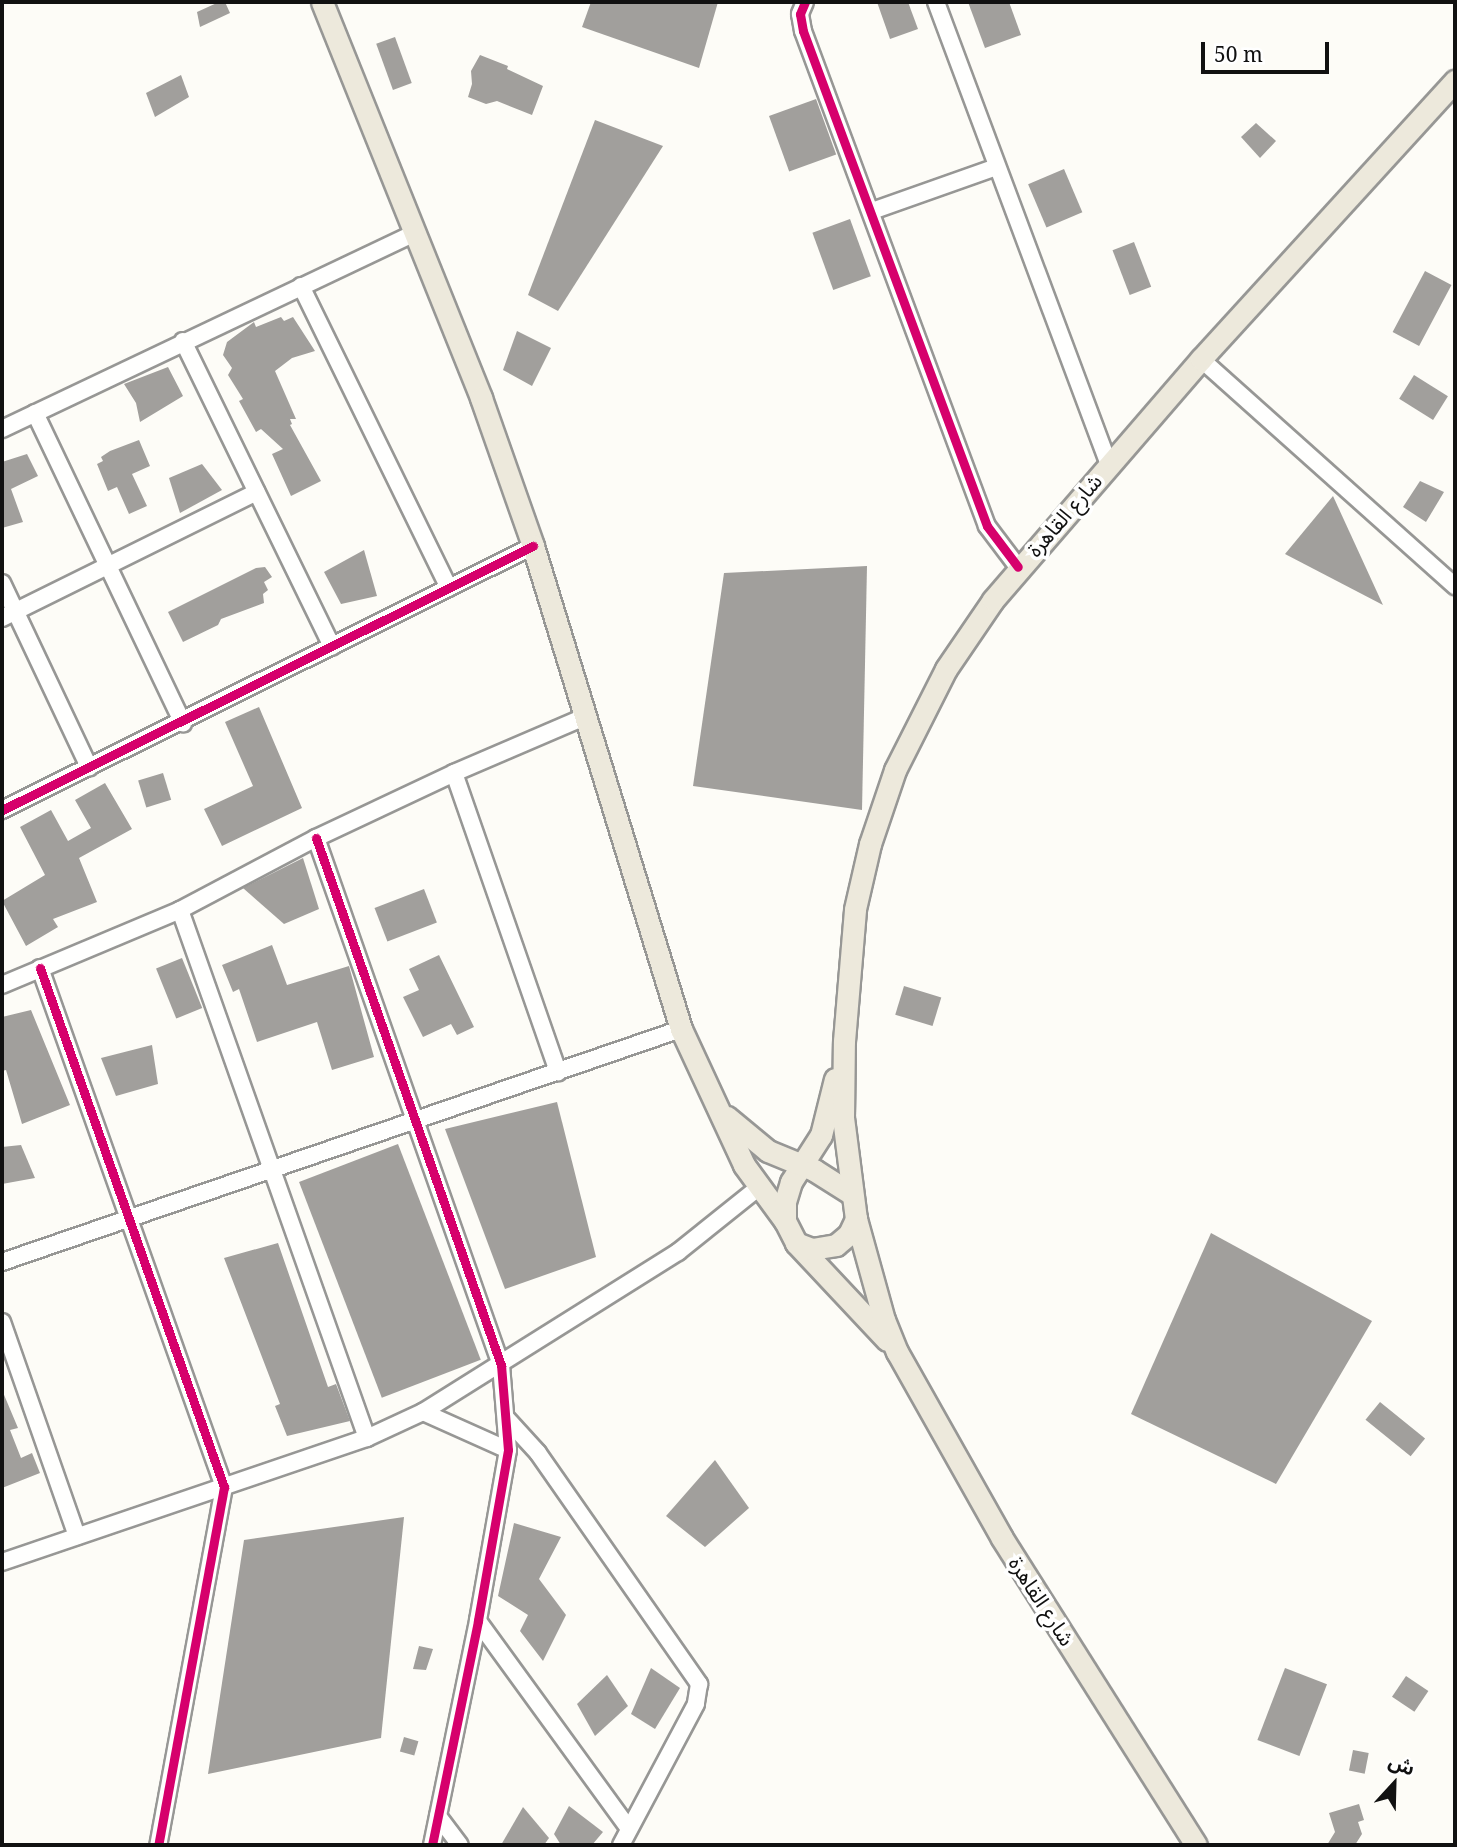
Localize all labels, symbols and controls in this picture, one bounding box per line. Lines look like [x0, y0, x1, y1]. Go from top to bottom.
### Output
scale bar [1205, 28, 1333, 72]
text: 50 m [1214, 40, 1263, 68]
street label: شارع القاهرة [1021, 468, 1107, 562]
street label: شارع القاهرة [1004, 1552, 1080, 1650]
text: ش [1385, 1748, 1419, 1781]
north arrow [1359, 1749, 1429, 1819]

